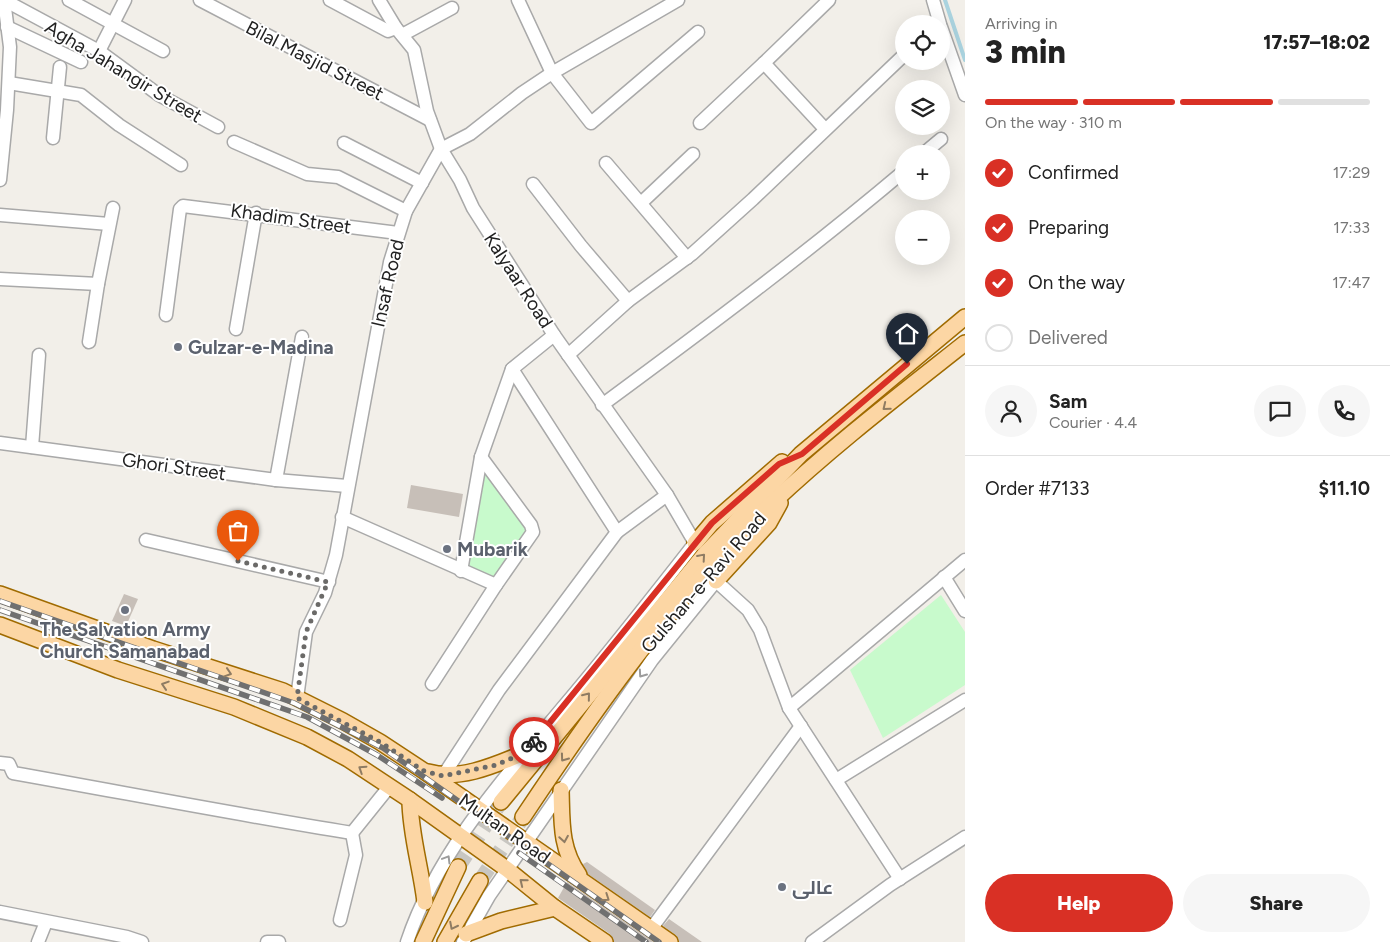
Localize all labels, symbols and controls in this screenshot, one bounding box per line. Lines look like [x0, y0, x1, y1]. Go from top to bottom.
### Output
text: Arriving in [985, 14, 1057, 33]
street label: Agha Jahangir Street [41, 15, 206, 127]
map controls [895, 15, 950, 265]
button: locate [895, 15, 950, 70]
street label: Bilal Masjid Street [242, 16, 388, 105]
text: 17:57–18:02 [1263, 31, 1370, 54]
text: 3 min [985, 33, 1066, 71]
button: layers [895, 80, 950, 135]
text: On the way · 310 m [985, 113, 1122, 132]
button: + [895, 145, 950, 200]
icon: check [985, 159, 1013, 187]
text: Confirmed [1028, 161, 1119, 184]
text: 17:29 [1333, 163, 1370, 182]
street label: Khadim Street [229, 199, 353, 238]
button: − [895, 210, 950, 265]
icon: check [985, 214, 1013, 242]
text: Preparing [1028, 216, 1109, 239]
text: 17:33 [1333, 218, 1370, 237]
street label: Kalyaar Road [479, 228, 558, 332]
street label: Insaf Road [366, 237, 409, 329]
icon: check [985, 269, 1013, 297]
text: On the way [1028, 271, 1125, 294]
text: 17:47 [1332, 273, 1370, 292]
pin [886, 313, 928, 364]
icon: home [893, 320, 921, 348]
text: Delivered [1028, 326, 1108, 349]
place label: Gulzar-e-Madina [188, 336, 334, 359]
marker: Gulzar-e-Madina [172, 341, 184, 353]
button: person [985, 385, 1037, 437]
button: chat [1254, 385, 1306, 437]
button: phone [1318, 385, 1370, 437]
text: Sam [1049, 390, 1087, 413]
one-way arrow [883, 401, 892, 409]
text: Courier · 4.4 [1049, 413, 1137, 432]
street label: Ghori Street [120, 448, 227, 485]
text: Order #7133 [985, 477, 1089, 500]
text: $11.10 [1318, 477, 1370, 500]
street label: Gulshan-e-Ravi Road [636, 507, 771, 658]
pin [217, 510, 259, 561]
icon: bag [224, 517, 252, 545]
place label: Mubarik [457, 538, 529, 561]
marker: Mubarik [441, 543, 453, 555]
one-way arrow [696, 554, 705, 563]
marker: The Salvation Army Church Samanabad [119, 604, 131, 616]
place label: The Salvation Army Church Samanabad [40, 618, 210, 663]
one-way arrow [223, 668, 232, 678]
one-way arrow [639, 668, 648, 678]
one-way arrow [161, 681, 170, 691]
one-way arrow [581, 693, 590, 702]
courier [509, 717, 559, 767]
icon: bike [520, 728, 548, 756]
one-way arrow [561, 752, 570, 762]
one-way arrow [358, 765, 367, 775]
street label: Multan Road [454, 788, 555, 868]
one-way arrow [559, 835, 569, 843]
one-way arrow [441, 855, 451, 864]
button: Help [985, 874, 1173, 932]
button: Share [1183, 874, 1370, 932]
place label: عالی [792, 876, 833, 899]
one-way arrow [520, 879, 529, 888]
marker: عالی [776, 881, 788, 893]
one-way arrow [601, 892, 610, 901]
one-way arrow [449, 921, 459, 930]

